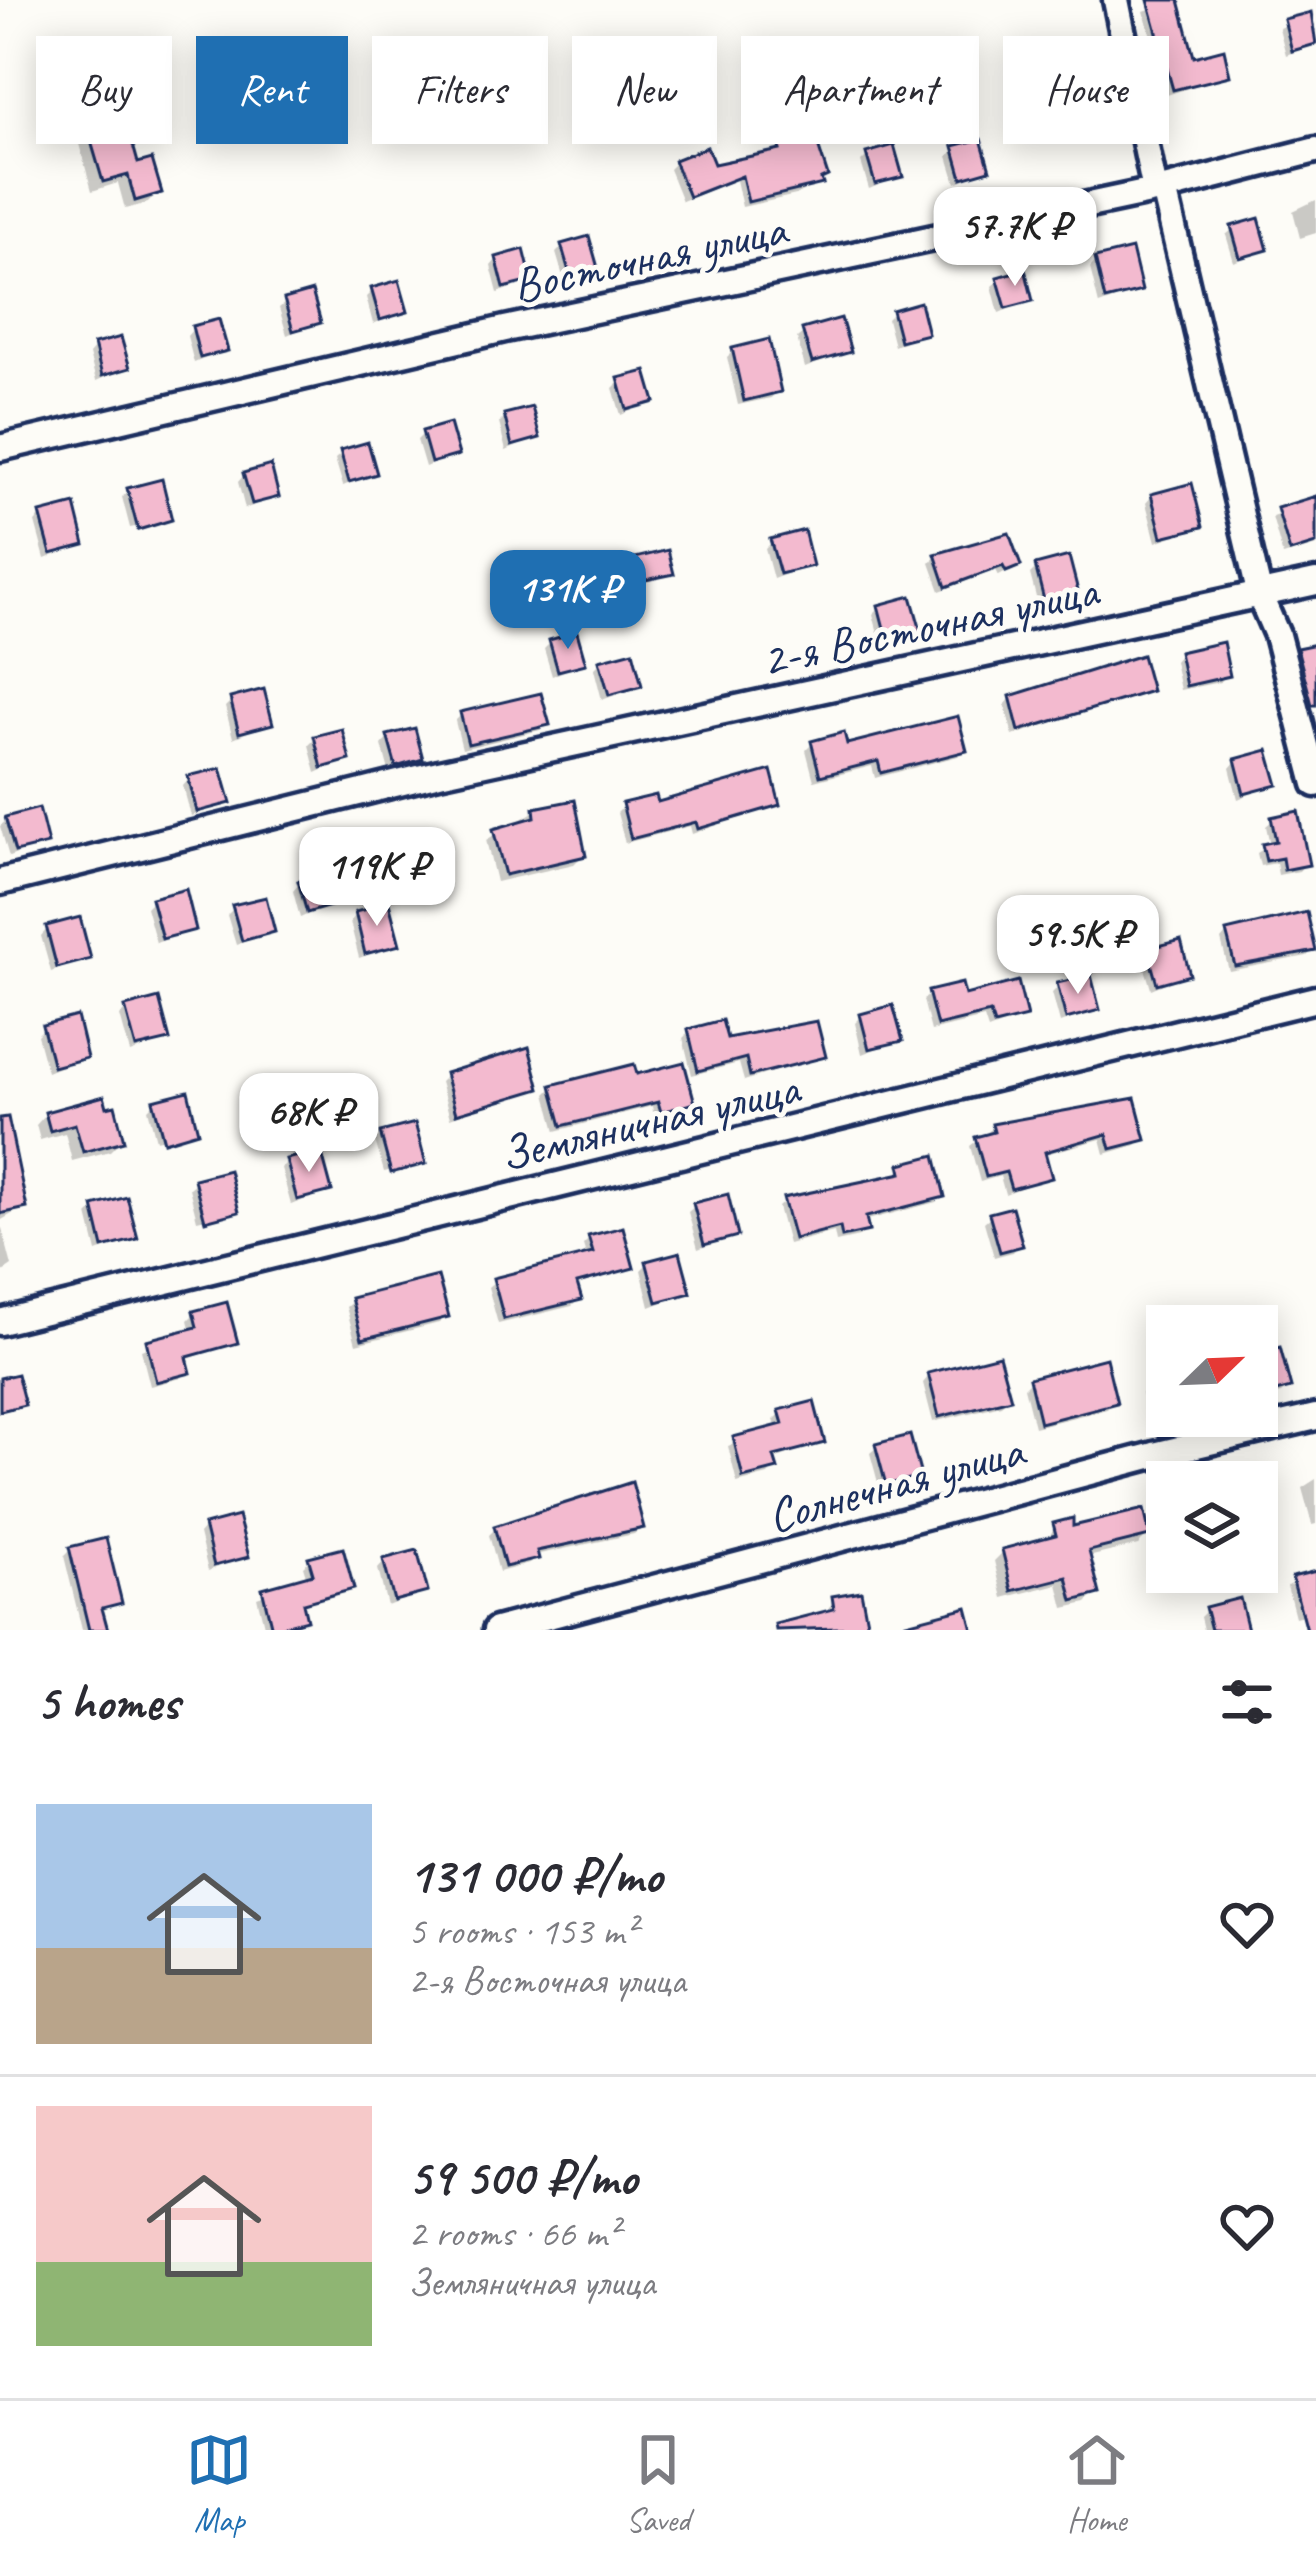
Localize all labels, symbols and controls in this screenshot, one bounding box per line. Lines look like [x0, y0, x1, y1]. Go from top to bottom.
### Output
chip: Buy [36, 36, 172, 144]
chip: Rent [196, 36, 348, 144]
chip: Filters [372, 36, 548, 144]
chip: New [572, 36, 717, 144]
chip: Apartment [741, 36, 979, 144]
chip: House [1003, 36, 1169, 144]
pin: 57.7K ₽ [904, 187, 1126, 289]
street label: Восточная улица [507, 198, 794, 315]
text: 57.7K ₽ [961, 201, 1069, 250]
pin: 131K ₽ [470, 550, 666, 652]
street label: 2-я Восточная улица [756, 560, 1105, 690]
text: 131K ₽ [517, 564, 619, 613]
pin: 119K ₽ [279, 827, 475, 929]
text: 119K ₽ [326, 841, 428, 890]
pin: 59.5K ₽ [967, 895, 1189, 997]
text: 59.5K ₽ [1024, 909, 1132, 958]
street label: Земляничная улица [494, 1057, 807, 1184]
pin: 68K ₽ [225, 1073, 393, 1175]
text: 68K ₽ [266, 1087, 352, 1136]
north arrow [1146, 1305, 1278, 1437]
map controls [1146, 1305, 1278, 1593]
street label: Солнечная улица [761, 1419, 1032, 1546]
button: layers [1146, 1461, 1278, 1593]
icon: filters [1214, 1669, 1280, 1735]
text: 5 homes [36, 1670, 179, 1734]
text: 131 000 ₽/mo [408, 1843, 662, 1907]
icon: home [132, 1852, 276, 1996]
icon: heart [1214, 1891, 1280, 1957]
text: 5 rooms · 153 m² [408, 1907, 636, 1956]
text: 2-я Восточная улица [408, 1956, 686, 2005]
text: 59 500 ₽/mo [408, 2145, 637, 2209]
icon: home [132, 2154, 276, 2298]
icon: heart [1214, 2193, 1280, 2259]
text: 2 rooms · 66 m² [408, 2209, 619, 2258]
text: Земляничная улица [408, 2258, 655, 2307]
tab: Map [186, 2427, 252, 2541]
tab: Saved [625, 2427, 691, 2541]
tab: Home [1064, 2427, 1130, 2541]

